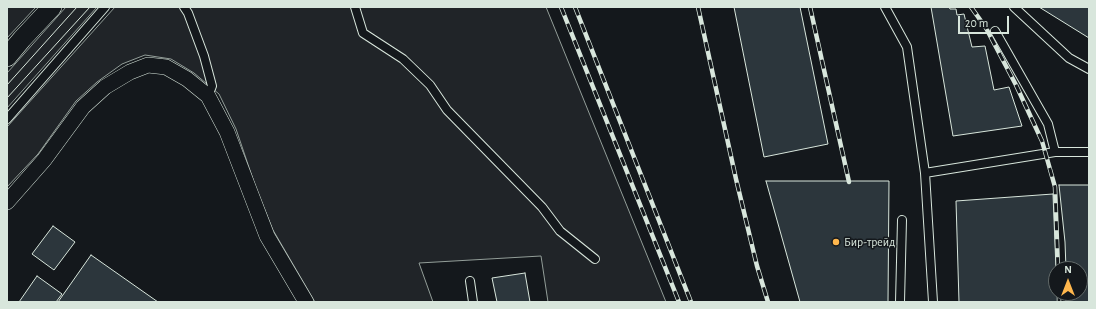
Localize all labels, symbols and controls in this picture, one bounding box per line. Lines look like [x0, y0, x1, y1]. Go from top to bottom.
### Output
scale bar [960, 8, 1011, 34]
text: 20 m [965, 17, 988, 29]
place label: Бир-трейд [844, 235, 895, 249]
marker: Бир-трейд [831, 237, 841, 247]
north arrow [1048, 261, 1088, 301]
text: N [1064, 264, 1072, 275]

